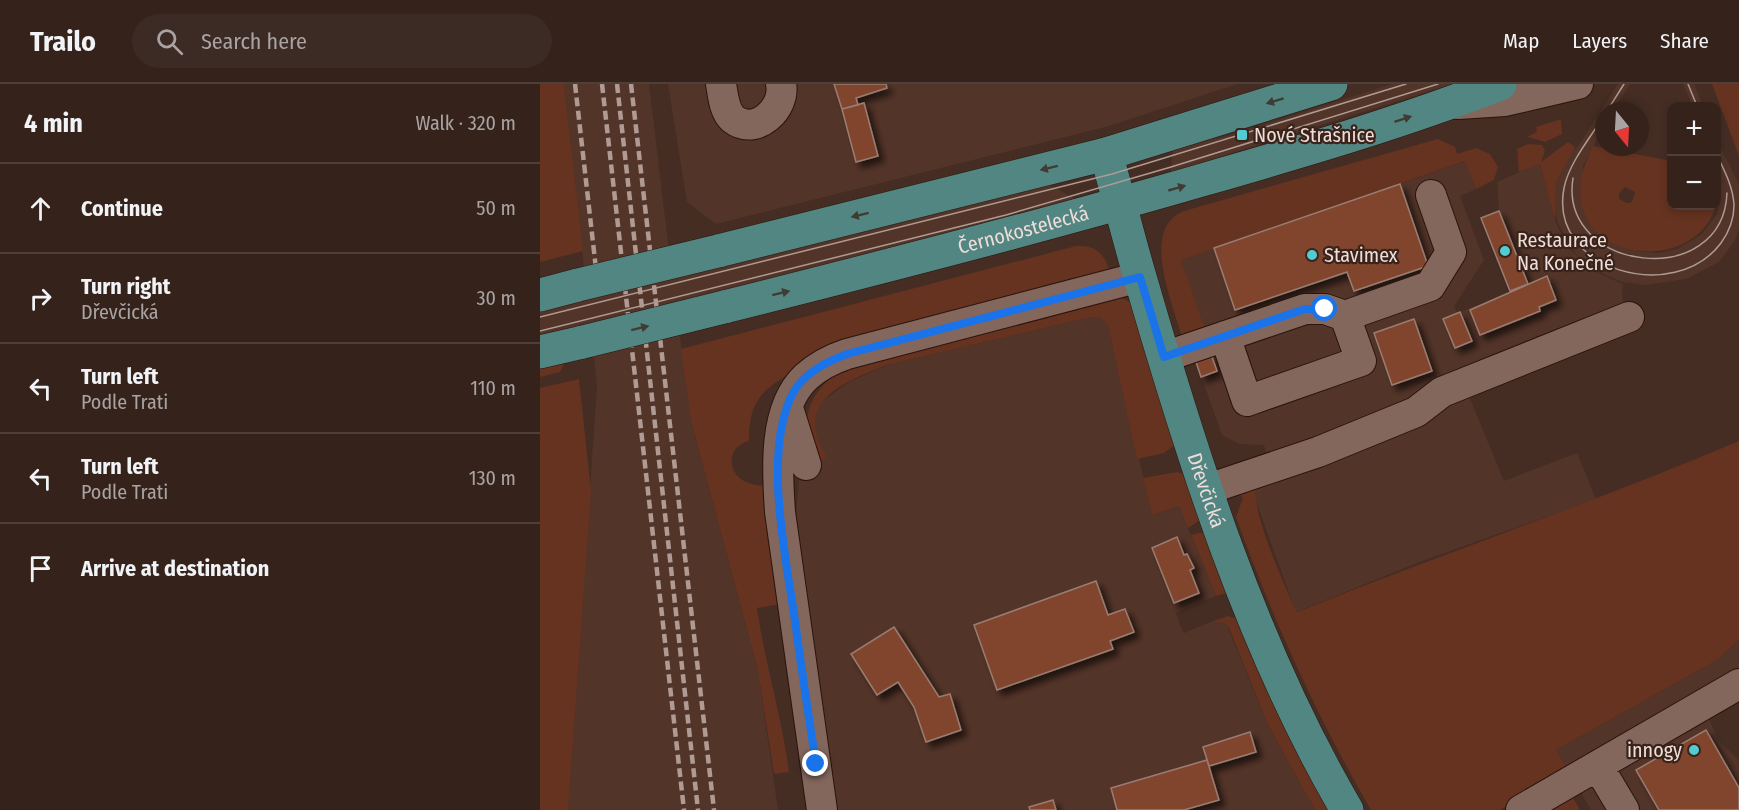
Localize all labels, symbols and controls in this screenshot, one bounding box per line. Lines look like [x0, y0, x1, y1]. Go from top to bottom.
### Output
search box [132, 14, 552, 68]
text: Trailo [30, 25, 96, 58]
icon: search [153, 25, 186, 58]
text: Search here [201, 28, 307, 55]
text: Map [1503, 28, 1539, 54]
text: Layers [1572, 28, 1627, 54]
text: Share [1660, 28, 1709, 54]
one-way arrow [1266, 97, 1284, 106]
north arrow [1595, 102, 1649, 156]
map controls [1667, 102, 1721, 210]
button: + [1667, 102, 1721, 156]
text: 4 min [24, 108, 83, 139]
text: Walk · 320 m [416, 111, 516, 135]
one-way arrow [1394, 114, 1412, 123]
place label: Nové Strašnice [1254, 123, 1375, 147]
marker: Nové Strašnice [1235, 128, 1249, 142]
button: − [1667, 156, 1721, 210]
one-way arrow [1040, 164, 1058, 174]
one-way arrow [1168, 183, 1186, 192]
icon: ahead [24, 192, 57, 225]
text: Continue [81, 195, 163, 222]
text: 50 m [476, 196, 516, 220]
street label: Černokostelecká [955, 201, 1091, 259]
one-way arrow [851, 211, 869, 221]
place label: Restaurace Na Konečné [1517, 228, 1614, 275]
place label: Stavimex [1324, 243, 1398, 267]
marker: Restaurace Na Konečné [1498, 244, 1512, 258]
marker: Stavimex [1305, 248, 1319, 262]
text: Turn right [81, 273, 170, 300]
icon: right [24, 282, 57, 315]
text: 30 m [476, 286, 516, 310]
one-way arrow [771, 287, 790, 297]
route start [1311, 295, 1337, 321]
text: Dřevčická [81, 300, 159, 324]
one-way arrow [631, 322, 649, 332]
text: Turn left [81, 363, 159, 390]
icon: left [24, 372, 57, 405]
text: 110 m [470, 376, 516, 400]
text: Podle Trati [81, 390, 168, 414]
street label: Dřevčická [1182, 450, 1230, 531]
text: Turn left [81, 453, 159, 480]
icon: left [24, 462, 57, 495]
text: 130 m [469, 466, 516, 490]
text: Podle Trati [81, 480, 168, 504]
icon: arrive [24, 552, 57, 585]
text: Arrive at destination [81, 555, 269, 582]
place label: innogy [1627, 738, 1682, 762]
marker: innogy [1687, 743, 1701, 757]
route end [802, 750, 828, 776]

